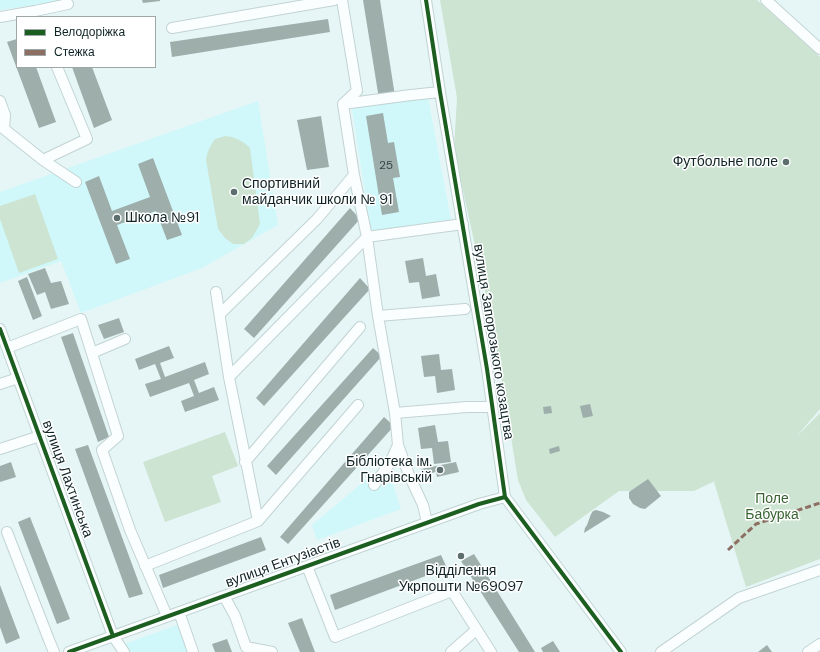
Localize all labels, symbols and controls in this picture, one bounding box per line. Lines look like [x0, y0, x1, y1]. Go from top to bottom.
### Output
legend [16, 16, 156, 68]
text: Велодоріжка [54, 24, 125, 40]
text: Стежка [54, 44, 95, 60]
place label: Футбольне поле [673, 154, 778, 170]
marker: Футбольне поле [781, 157, 791, 167]
house number: 25 [379, 159, 393, 173]
place label: Спортивний майданчик школи № 91 [242, 176, 392, 208]
marker: Спортивний майданчик школи № 91 [229, 187, 239, 197]
place label: Школа №91 [125, 210, 199, 226]
marker: Школа №91 [112, 213, 122, 223]
street label: вулиця Запорозького козацтва [469, 243, 517, 441]
street label: вулиця Лахтинська [38, 418, 96, 540]
place label: Бібліотека ім. Гнарівській [346, 454, 432, 486]
marker: Бібліотека ім. Гнарівській [435, 465, 445, 475]
park label: Поле Бабурка [745, 491, 799, 524]
street label: вулиця Ентузіастів [223, 534, 343, 592]
marker: Відділення Укрпошти №69097 [456, 551, 466, 561]
place label: Відділення Укрпошти №69097 [399, 563, 523, 596]

